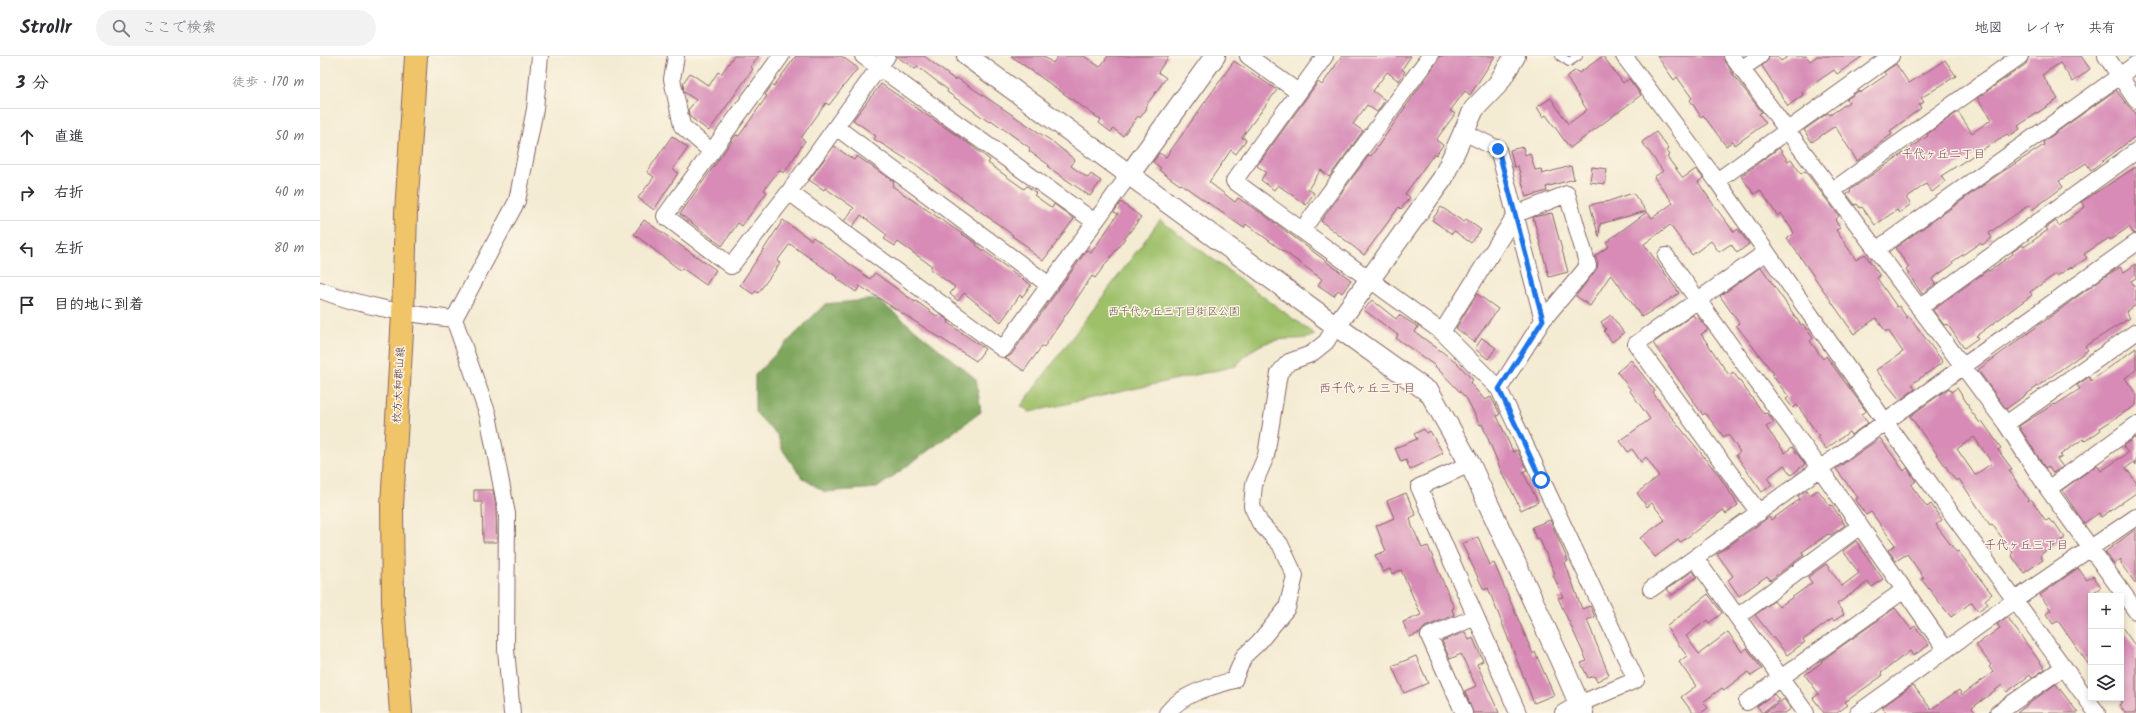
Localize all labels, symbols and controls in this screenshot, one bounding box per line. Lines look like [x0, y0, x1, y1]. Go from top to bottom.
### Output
search box [96, 10, 376, 46]
text: Strollr [20, 13, 72, 43]
text: ここで検索 [142, 16, 217, 40]
icon: search [110, 17, 132, 39]
text: 地図 [1975, 17, 2003, 39]
text: レイヤ [2025, 17, 2066, 39]
text: 共有 [2088, 17, 2116, 39]
text: 3 分 [16, 70, 49, 97]
text: 徒歩 · 170 m [232, 72, 304, 93]
text: 直進 [54, 125, 84, 149]
icon: ahead [16, 126, 38, 148]
text: 50 m [275, 126, 304, 147]
route end [1489, 140, 1507, 158]
district label: 千代ヶ丘二丁目 [1901, 145, 1985, 164]
text: 右折 [54, 181, 84, 205]
icon: right [16, 182, 38, 204]
text: 40 m [275, 182, 304, 203]
text: 左折 [54, 237, 84, 261]
icon: left [16, 238, 38, 260]
text: 80 m [274, 238, 304, 259]
text: 目的地に到着 [54, 293, 144, 317]
icon: arrive [16, 294, 38, 316]
park label: 西千代ヶ丘三丁目街区公園 [1108, 303, 1240, 321]
street label: 枚方大和郡山線 [388, 346, 410, 424]
district label: 西千代ヶ丘三丁目 [1319, 379, 1415, 398]
route start [1532, 471, 1550, 489]
district label: 千代ヶ丘三丁目 [1984, 536, 2068, 555]
map controls [2088, 593, 2124, 701]
button: + [2088, 593, 2124, 629]
button: − [2088, 629, 2124, 665]
button: layers [2088, 665, 2124, 701]

